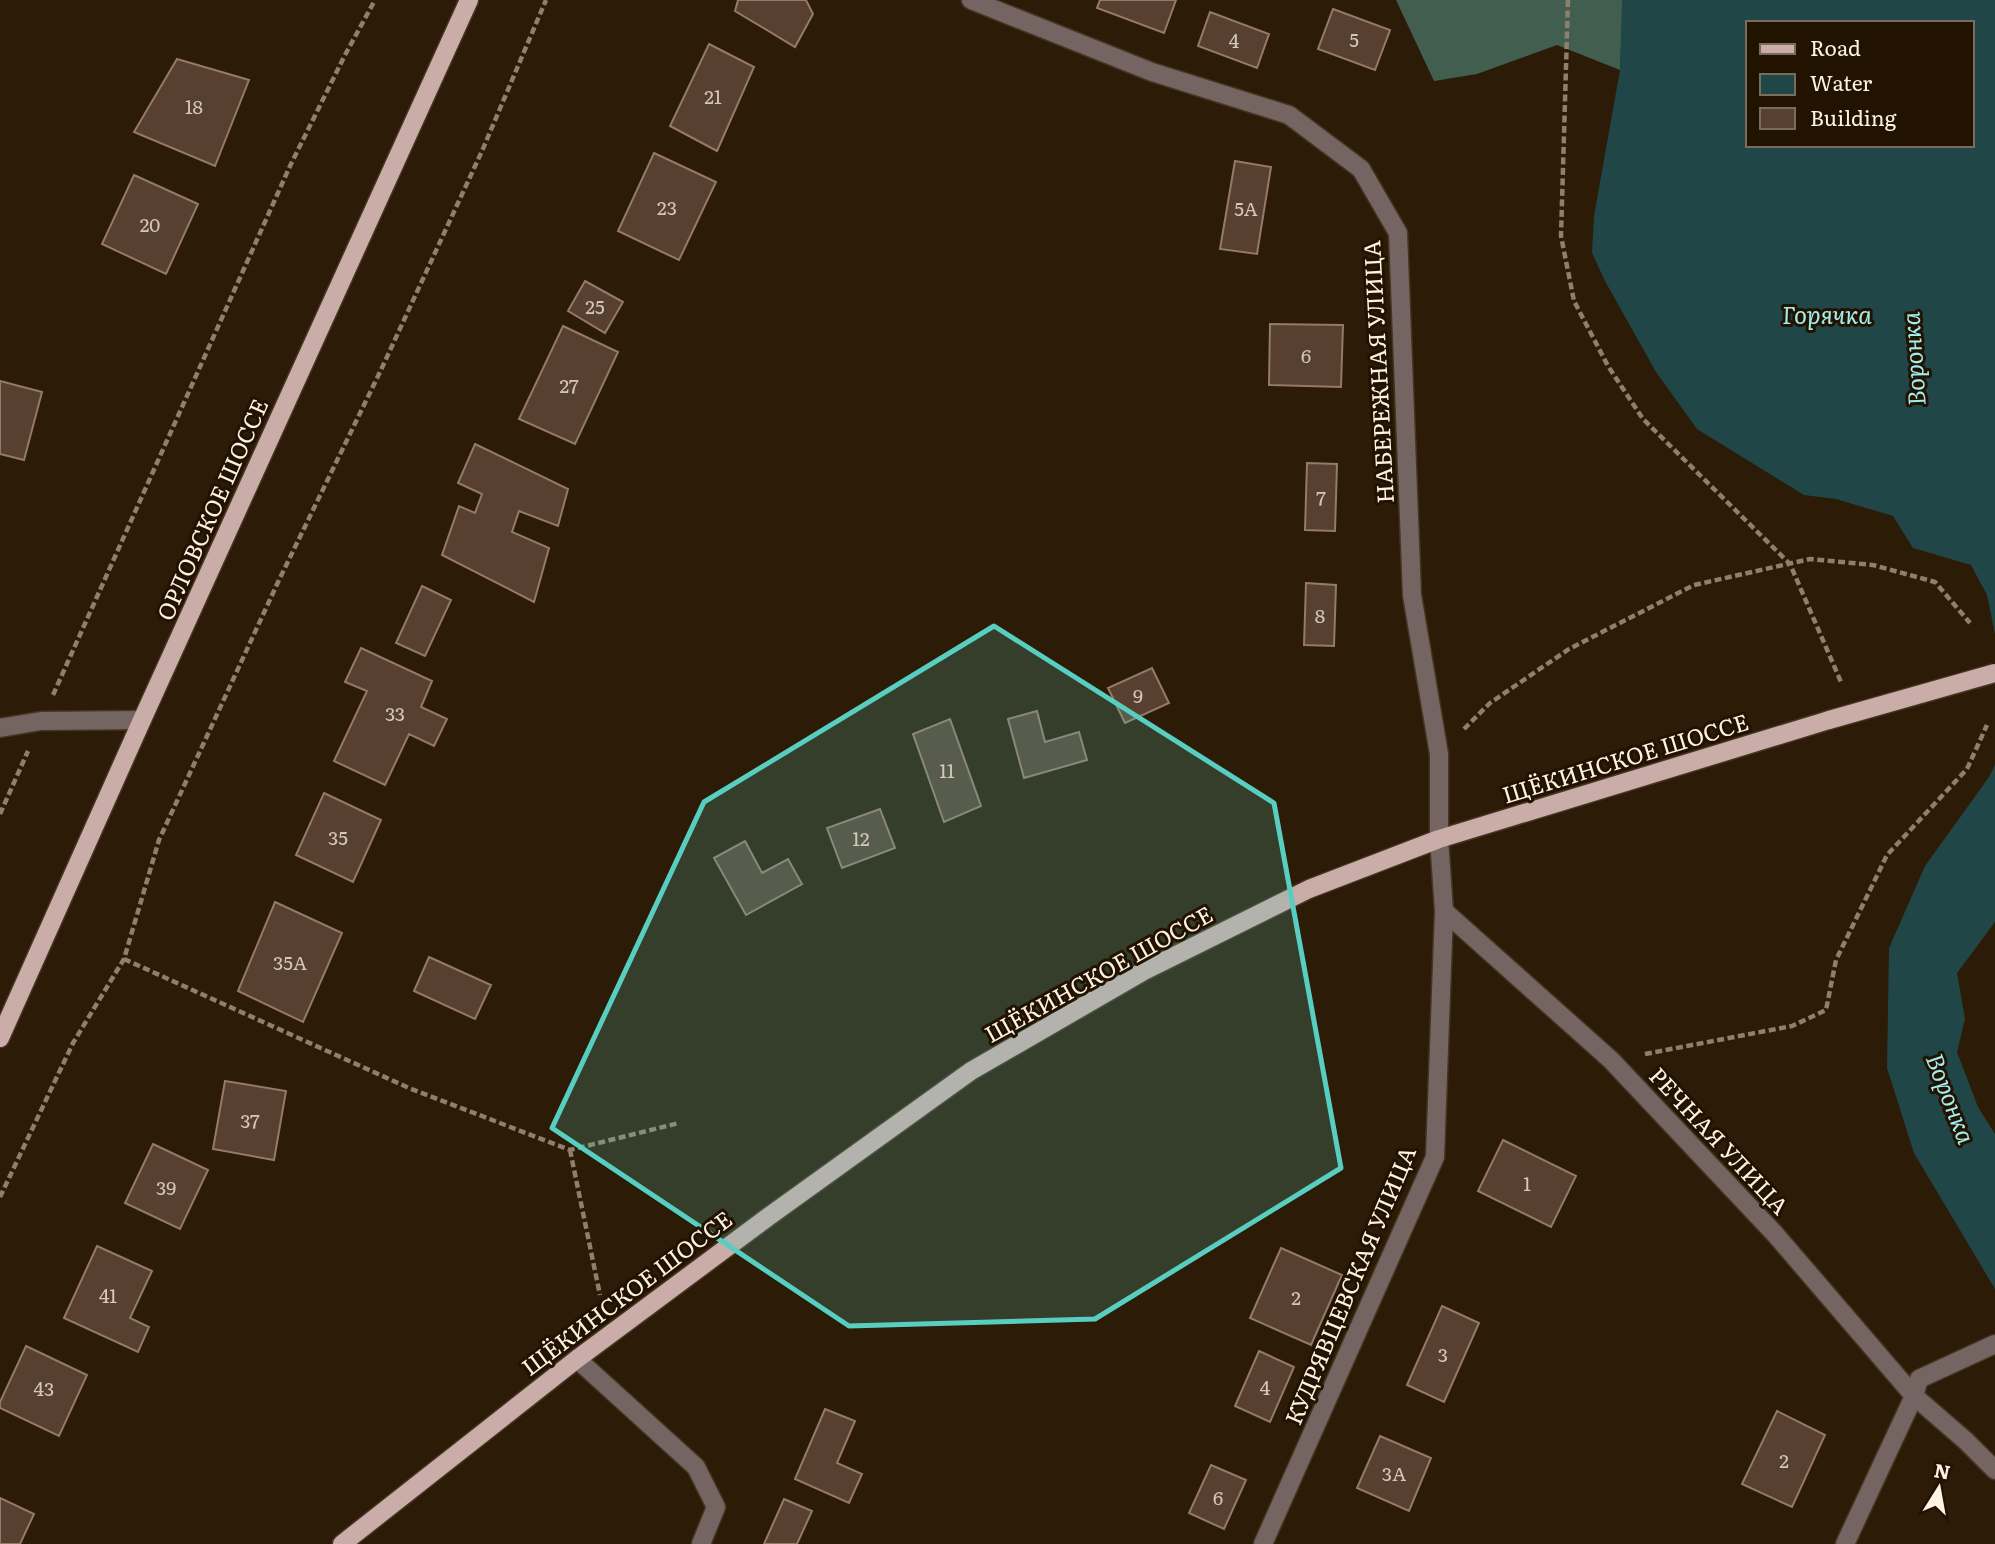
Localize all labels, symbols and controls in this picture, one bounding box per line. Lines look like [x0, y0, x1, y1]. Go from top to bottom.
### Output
legend [1746, 21, 1974, 147]
house number: 5 [1349, 25, 1359, 53]
house number: 4 [1229, 26, 1240, 54]
text: Road [1810, 31, 1861, 62]
text: Water [1810, 66, 1872, 97]
house number: 21 [704, 82, 722, 110]
house number: 18 [185, 92, 203, 120]
text: Building [1810, 101, 1897, 132]
house number: 23 [657, 193, 677, 221]
house number: 5А [1234, 194, 1258, 222]
house number: 20 [140, 210, 160, 238]
street label: НАБЕРЕЖНАЯ УЛИЦА [1353, 240, 1401, 504]
house number: 25 [585, 292, 605, 320]
water label: Горячка [1782, 296, 1872, 331]
water label: Воронка [1891, 311, 1933, 407]
house number: 6 [1301, 341, 1311, 369]
house number: 27 [559, 371, 579, 399]
street label: ОРЛОВСКОЕ ШОССЕ [147, 393, 275, 625]
house number: 7 [1316, 483, 1326, 511]
house number: 8 [1315, 601, 1325, 629]
house number: 9 [1133, 681, 1143, 709]
house number: 33 [385, 699, 405, 727]
street label: ЩЁКИНСКОЕ ШОССЕ [1498, 703, 1752, 811]
house number: 11 [939, 756, 955, 784]
house number: 35 [328, 823, 348, 851]
house number: 12 [852, 824, 870, 852]
street label: ЩЁКИНСКОЕ ШОССЕ [978, 896, 1218, 1050]
house number: 35А [273, 948, 307, 976]
water label: Воронка [1919, 1048, 1985, 1149]
street label: РЕЧНАЯ УЛИЦА [1642, 1059, 1798, 1222]
house number: 37 [240, 1106, 260, 1134]
street label: КУДРЯВЦЕВСКАЯ УЛИЦА [1275, 1140, 1423, 1429]
house number: 1 [1523, 1169, 1531, 1197]
house number: 39 [156, 1173, 176, 1201]
street label: ЩЁКИНСКОЕ ШОССЕ [514, 1201, 738, 1383]
house number: 41 [99, 1281, 117, 1309]
house number: 2 [1291, 1283, 1301, 1311]
house number: 3 [1438, 1340, 1448, 1368]
house number: 4 [1260, 1373, 1271, 1401]
house number: 43 [34, 1374, 54, 1402]
house number: 2 [1779, 1446, 1789, 1474]
north arrow [1904, 1453, 1974, 1523]
text: N [1932, 1455, 1953, 1486]
house number: 3А [1382, 1459, 1406, 1487]
house number: 6 [1213, 1483, 1223, 1511]

